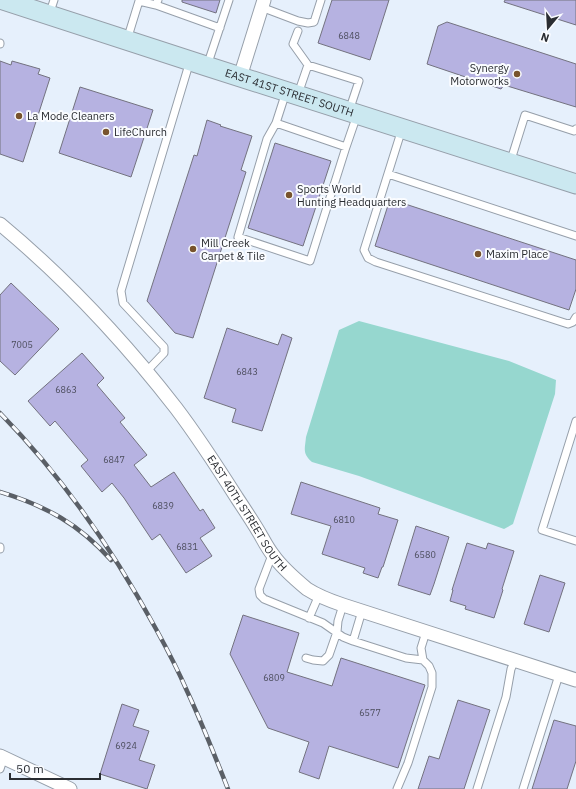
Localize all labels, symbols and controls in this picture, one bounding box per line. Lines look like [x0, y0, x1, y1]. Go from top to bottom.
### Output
north arrow [528, 8, 568, 48]
house number: 6848 [338, 30, 360, 41]
text: N [539, 30, 551, 45]
place label: Synergy Motorworks [450, 61, 510, 88]
street label: EAST 41ST STREET SOUTH [223, 66, 355, 120]
marker: Synergy Motorworks [512, 69, 522, 79]
place label: La Mode Cleaners [27, 109, 115, 123]
marker: La Mode Cleaners [14, 111, 24, 121]
place label: LifeChurch [114, 125, 167, 139]
marker: LifeChurch [101, 127, 111, 137]
place label: Sports World Hunting Headquarters [297, 182, 406, 209]
marker: Sports World Hunting Headquarters [284, 190, 294, 200]
place label: Mill Creek Carpet & Tile [201, 236, 265, 263]
marker: Mill Creek Carpet & Tile [188, 244, 198, 254]
place label: Maxim Place [486, 247, 548, 261]
marker: Maxim Place [473, 249, 483, 259]
house number: 7005 [11, 339, 33, 350]
house number: 6843 [236, 366, 258, 377]
house number: 6863 [55, 384, 77, 395]
street label: EAST 40TH STREET SOUTH [204, 452, 290, 574]
house number: 6847 [103, 454, 125, 465]
house number: 6839 [152, 500, 174, 511]
house number: 6810 [333, 514, 355, 525]
house number: 6831 [176, 541, 198, 552]
house number: 6580 [414, 549, 436, 560]
house number: 6809 [263, 672, 285, 683]
house number: 6577 [359, 707, 381, 718]
house number: 6924 [115, 740, 137, 751]
scale bar [10, 755, 100, 781]
text: 50 m [16, 761, 44, 776]

